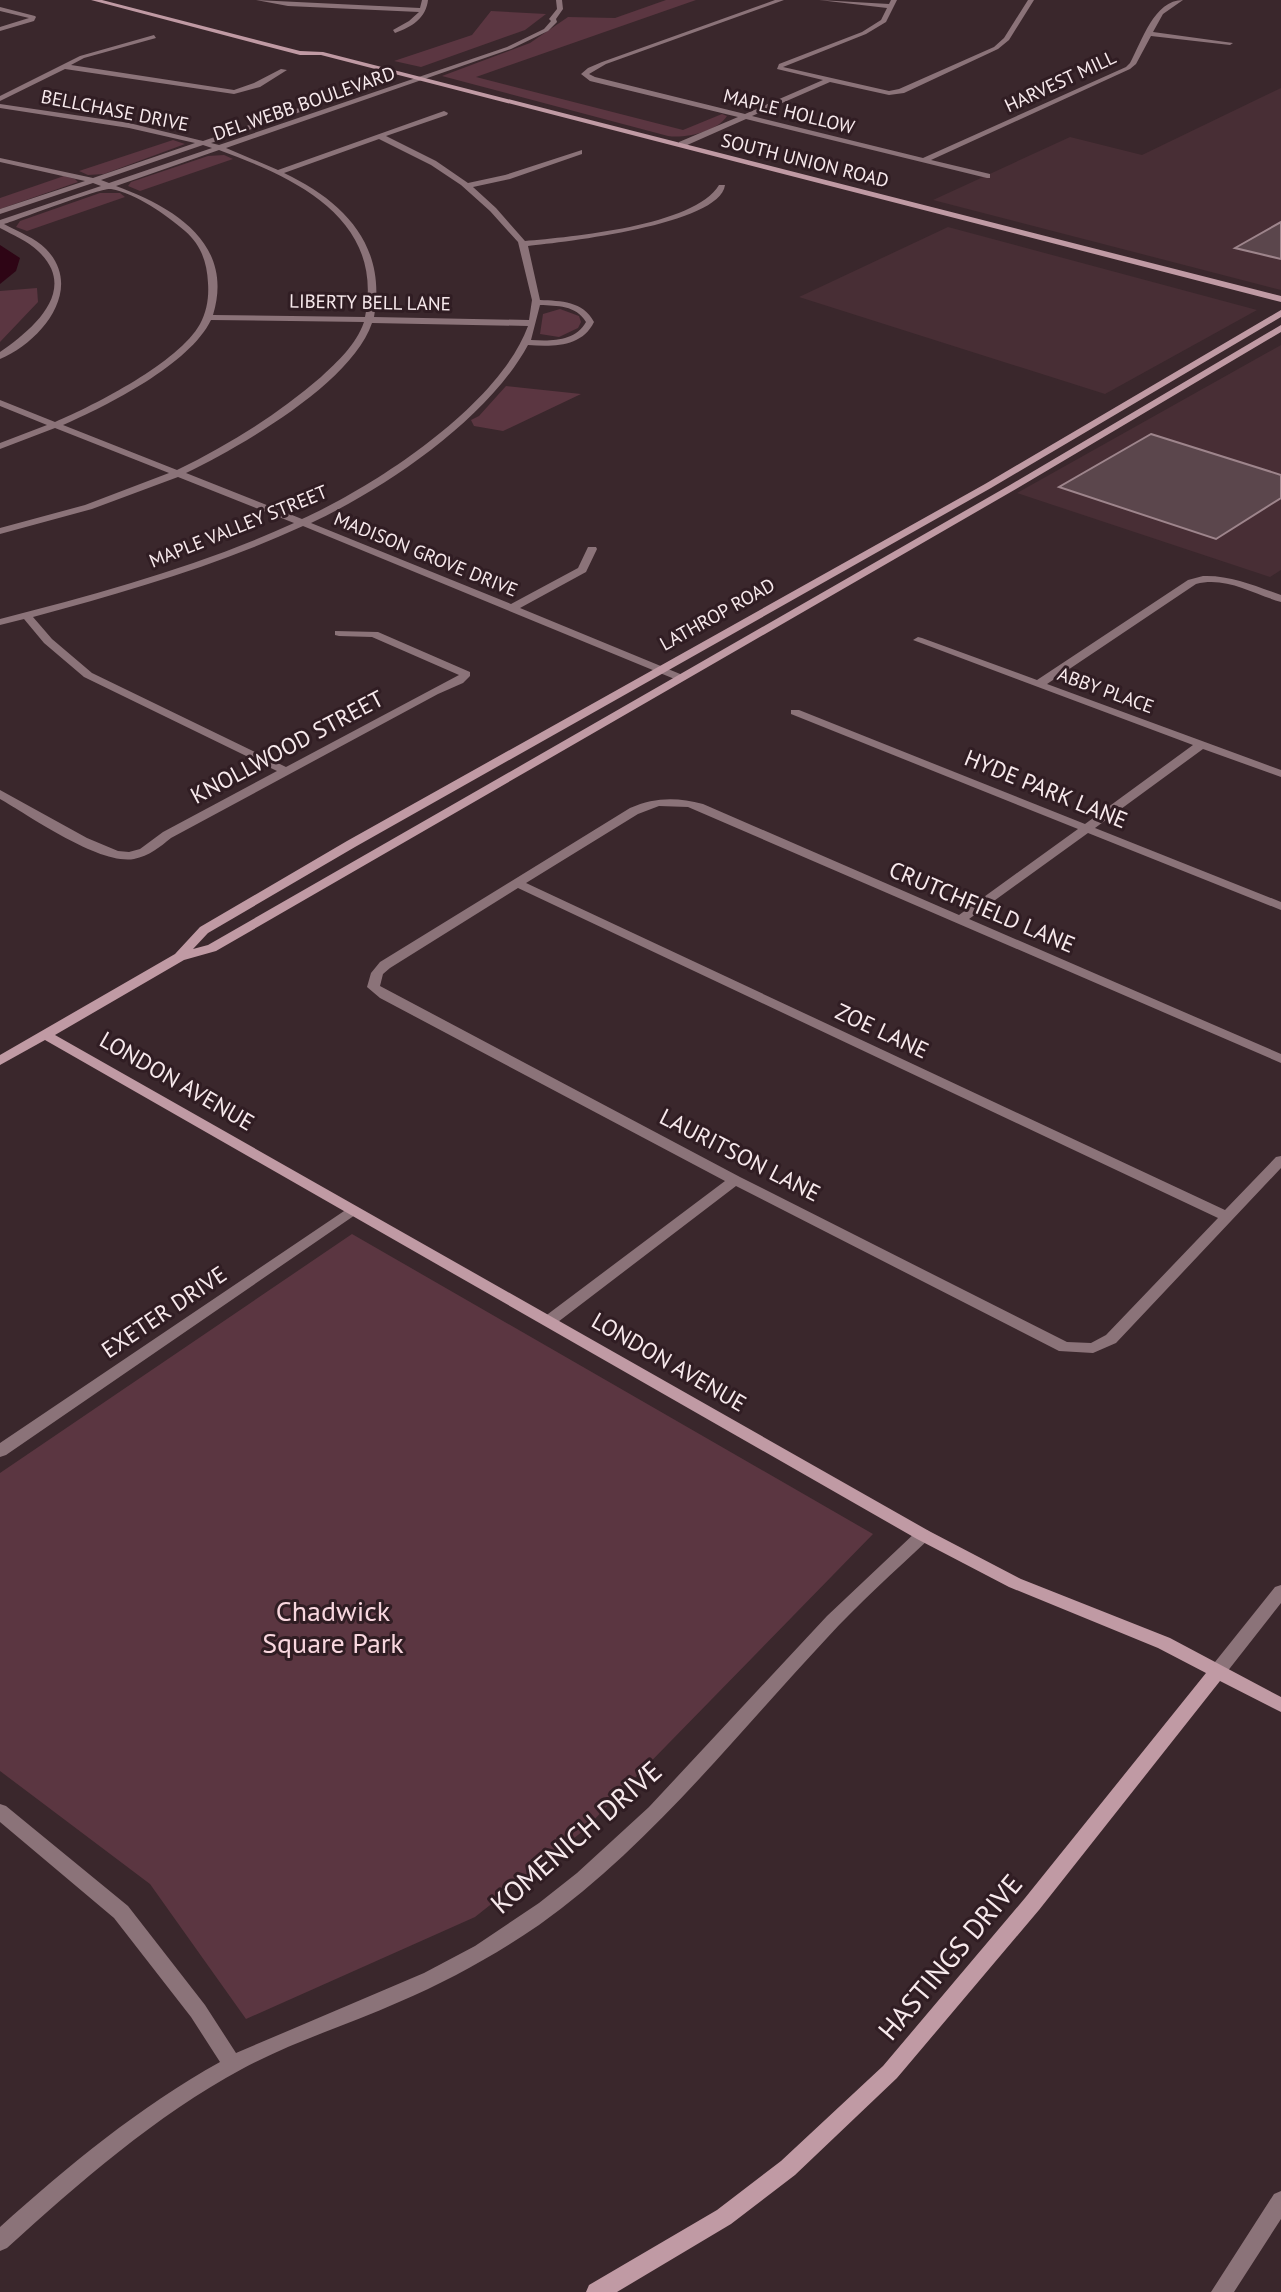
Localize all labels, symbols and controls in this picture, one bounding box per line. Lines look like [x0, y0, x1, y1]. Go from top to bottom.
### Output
street label: HARVEST MILL [1000, 45, 1120, 117]
street label: DEL WEBB BOULEVARD [210, 61, 398, 145]
street label: MAPLE HOLLOW [721, 83, 857, 139]
street label: BELLCHASE DRIVE [39, 84, 191, 136]
street label: SOUTH UNION ROAD [719, 128, 891, 192]
street label: LIBERTY BELL LANE [289, 289, 451, 315]
street label: MAPLE VALLEY STREET [145, 479, 331, 573]
street label: MADISON GROVE DRIVE [331, 506, 521, 602]
street label: LATHROP ROAD [655, 572, 779, 656]
street label: ABBY PLACE [1055, 661, 1157, 719]
street label: KNOLLWOOD STREET [185, 683, 389, 810]
street label: HYDE PARK LANE [960, 743, 1132, 834]
street label: CRUTCHFIELD LANE [885, 854, 1080, 959]
street label: ZOE LANE [831, 996, 933, 1065]
street label: LONDON AVENUE [95, 1025, 260, 1137]
street label: LAURITSON LANE [655, 1102, 825, 1208]
street label: EXETER DRIVE [96, 1259, 232, 1364]
street label: LONDON AVENUE [587, 1306, 752, 1418]
park label: Chadwick Square Park [262, 1592, 404, 1661]
street label: KOMENICH DRIVE [482, 1752, 669, 1921]
street label: HASTINGS DRIVE [869, 1866, 1030, 2048]

